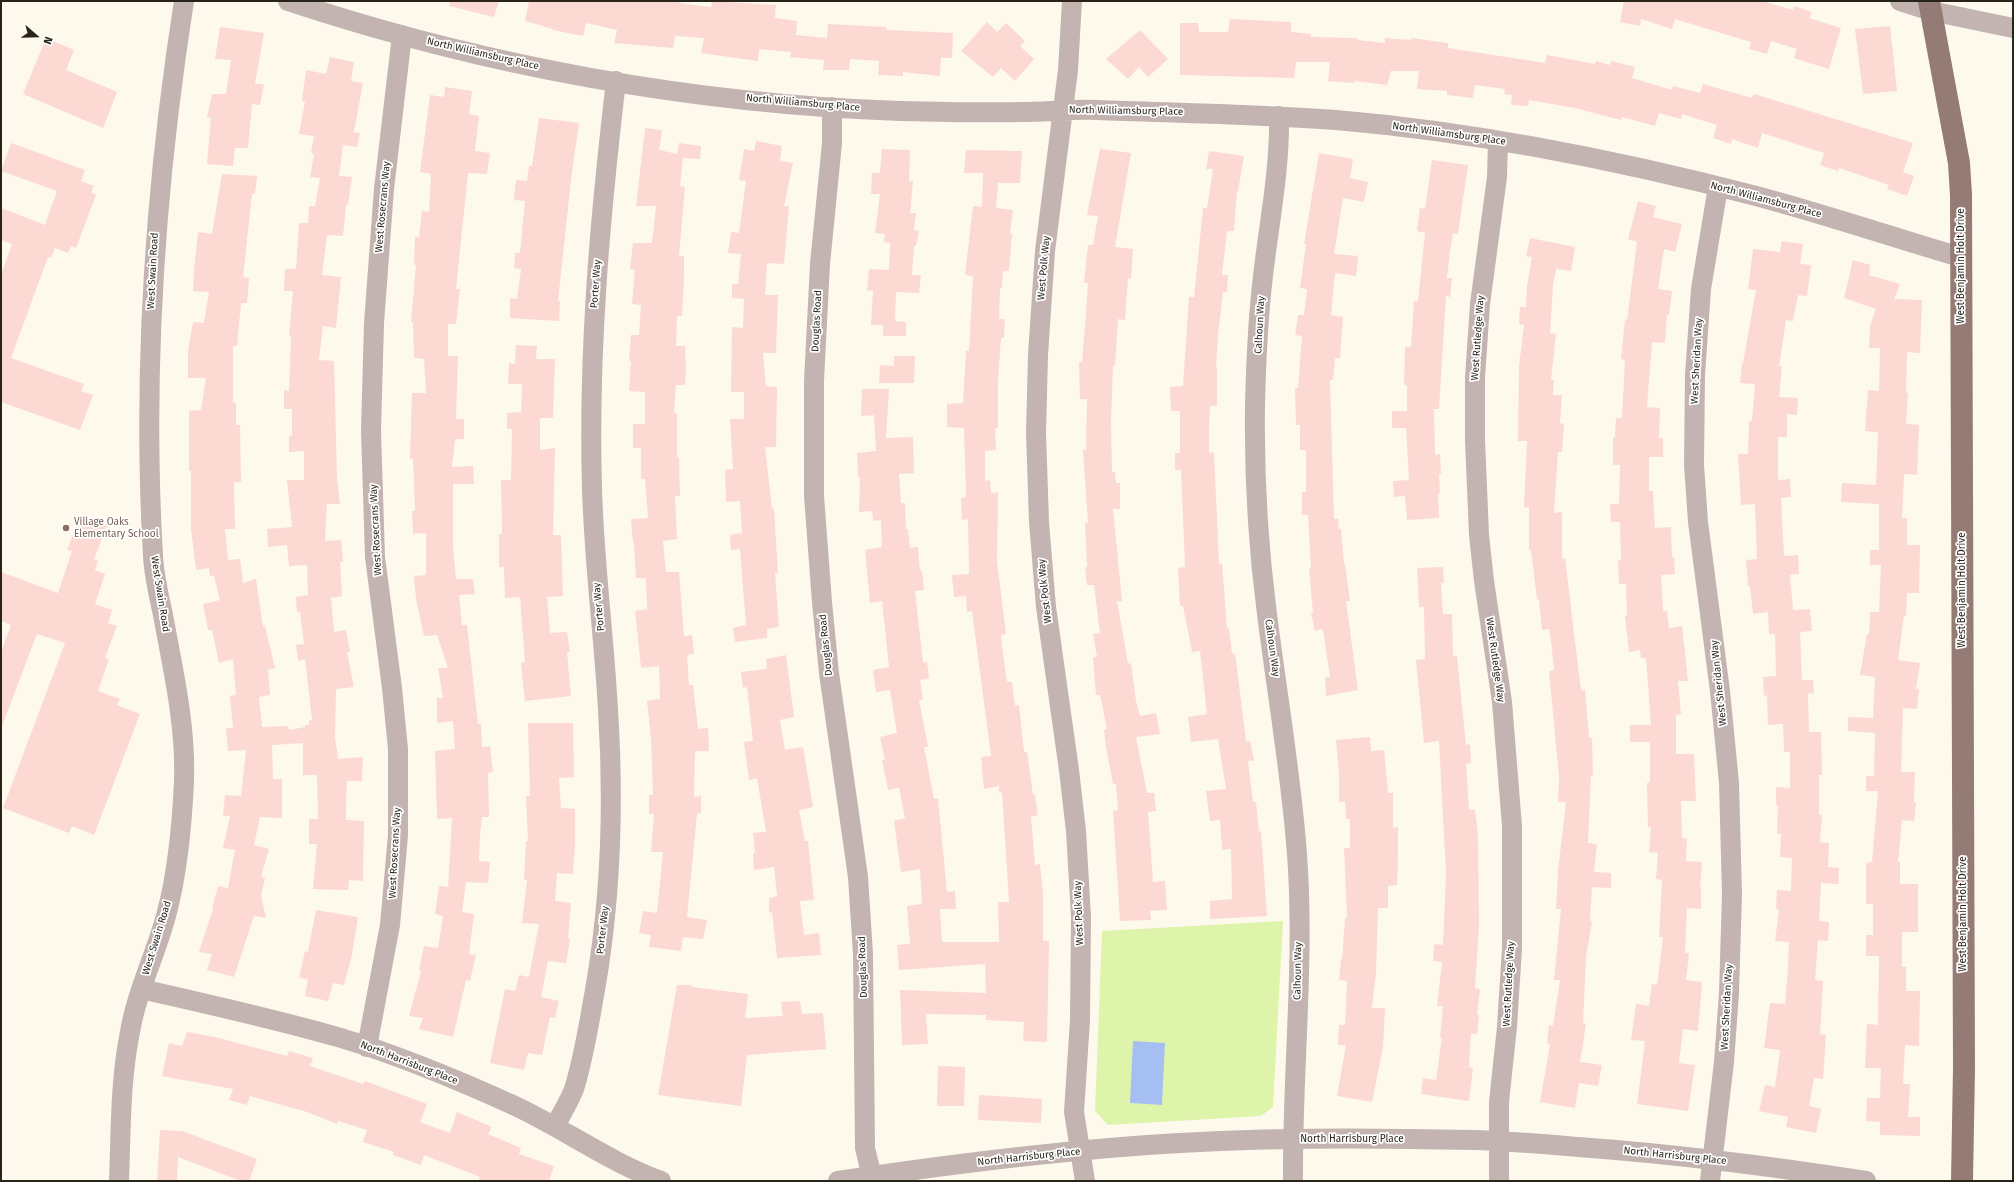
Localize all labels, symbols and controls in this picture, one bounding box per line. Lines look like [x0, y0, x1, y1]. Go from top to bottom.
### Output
north arrow [16, 16, 56, 56]
text: N [40, 35, 55, 46]
street label: North Williamsburg Place [426, 35, 540, 73]
street label: North Williamsburg Place [745, 92, 861, 114]
street label: North Williamsburg Place [1069, 104, 1183, 118]
street label: North Williamsburg Place [1391, 120, 1507, 148]
street label: West Rosecrans Way [373, 161, 393, 253]
street label: North Williamsburg Place [1709, 179, 1823, 221]
street label: West Benjamin Holt Drive [1955, 208, 1967, 324]
street label: West Swain Road [145, 232, 161, 310]
street label: West Polk Way [1035, 235, 1053, 301]
street label: Porter Way [588, 259, 604, 309]
street label: Douglas Road [809, 290, 825, 352]
street label: West Rutledge Way [1469, 295, 1487, 381]
street label: Calhoun Way [1252, 296, 1268, 354]
street label: West Sheridan Way [1689, 318, 1705, 404]
street label: West Rosecrans Way [368, 484, 384, 576]
place label: Village Oaks Elementary School [74, 516, 159, 540]
marker: Village Oaks Elementary School [61, 523, 71, 533]
street label: West Benjamin Holt Drive [1956, 532, 1968, 648]
street label: West Swain Road [148, 555, 172, 633]
street label: West Polk Way [1036, 558, 1054, 624]
street label: Porter Way [591, 582, 607, 632]
street label: Douglas Road [817, 614, 835, 676]
street label: West Rutledge Way [1483, 617, 1507, 703]
street label: Calhoun Way [1262, 618, 1282, 678]
street label: West Sheridan Way [1709, 640, 1729, 726]
street label: West Rosecrans Way [387, 807, 403, 899]
street label: West Benjamin Holt Drive [1957, 856, 1969, 972]
street label: West Polk Way [1072, 880, 1086, 946]
street label: West Swain Road [140, 899, 174, 977]
street label: Porter Way [594, 905, 612, 955]
street label: Douglas Road [856, 936, 870, 998]
street label: West Rutledge Way [1501, 941, 1517, 1027]
street label: Calhoun Way [1291, 942, 1305, 1000]
street label: West Sheridan Way [1719, 964, 1735, 1050]
street label: North Harrisburg Place [359, 1039, 459, 1087]
street label: North Harrisburg Place [1300, 1133, 1404, 1145]
street label: North Harrisburg Place [1623, 1145, 1727, 1167]
street label: North Harrisburg Place [977, 1146, 1081, 1168]

